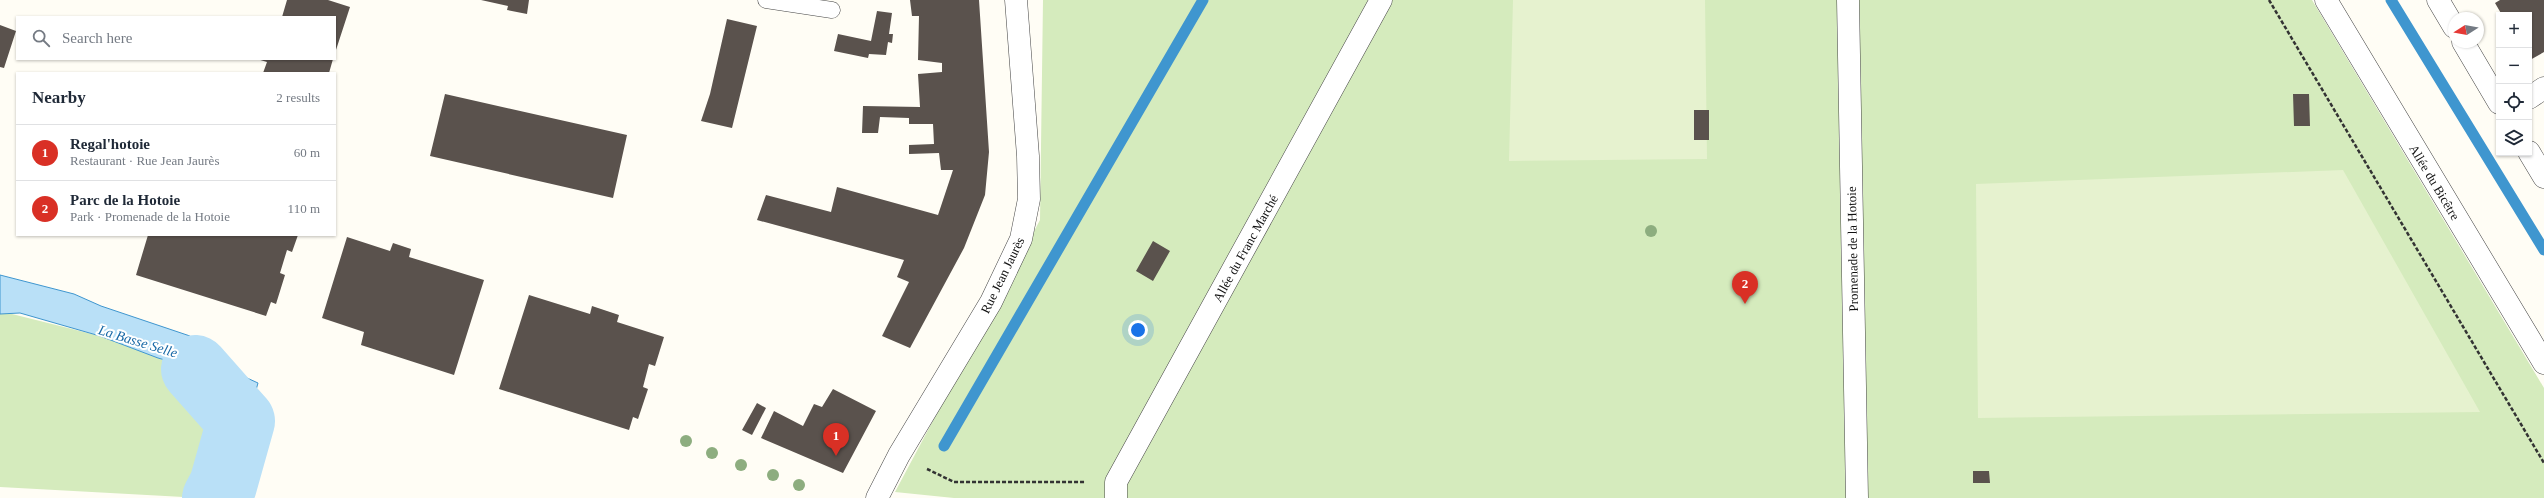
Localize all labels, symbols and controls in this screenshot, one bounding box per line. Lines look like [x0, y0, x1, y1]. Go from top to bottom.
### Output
north arrow [2448, 12, 2484, 48]
map controls [2496, 12, 2532, 156]
button: + [2496, 12, 2532, 48]
search box [16, 16, 336, 60]
icon: search [30, 27, 52, 49]
text: Search here [62, 30, 132, 46]
button: − [2496, 48, 2532, 84]
button: locate [2496, 84, 2532, 120]
text: Nearby [32, 88, 86, 107]
text: 2 results [276, 90, 320, 105]
button: layers [2496, 120, 2532, 156]
text: Regal'hotoie [70, 136, 150, 152]
street label: Allée du Bicêtre [2406, 142, 2463, 223]
text: 1 [42, 145, 48, 160]
text: 60 m [294, 145, 320, 160]
text: Restaurant · Rue Jean Jaurès [70, 153, 219, 168]
street label: Promenade de la Hotoie [1844, 186, 1861, 312]
text: Parc de la Hotoie [70, 192, 180, 208]
street label: Allée du Franc Marché [1210, 192, 1281, 304]
text: 2 [42, 201, 48, 216]
text: 110 m [288, 201, 320, 216]
text: Park · Promenade de la Hotoie [70, 209, 230, 224]
street label: Rue Jean Jaurès [978, 235, 1027, 316]
pin: 2 [1732, 271, 1758, 304]
your location [1128, 320, 1148, 340]
water label: La Basse Selle [96, 322, 179, 361]
pin: 1 [823, 423, 849, 456]

